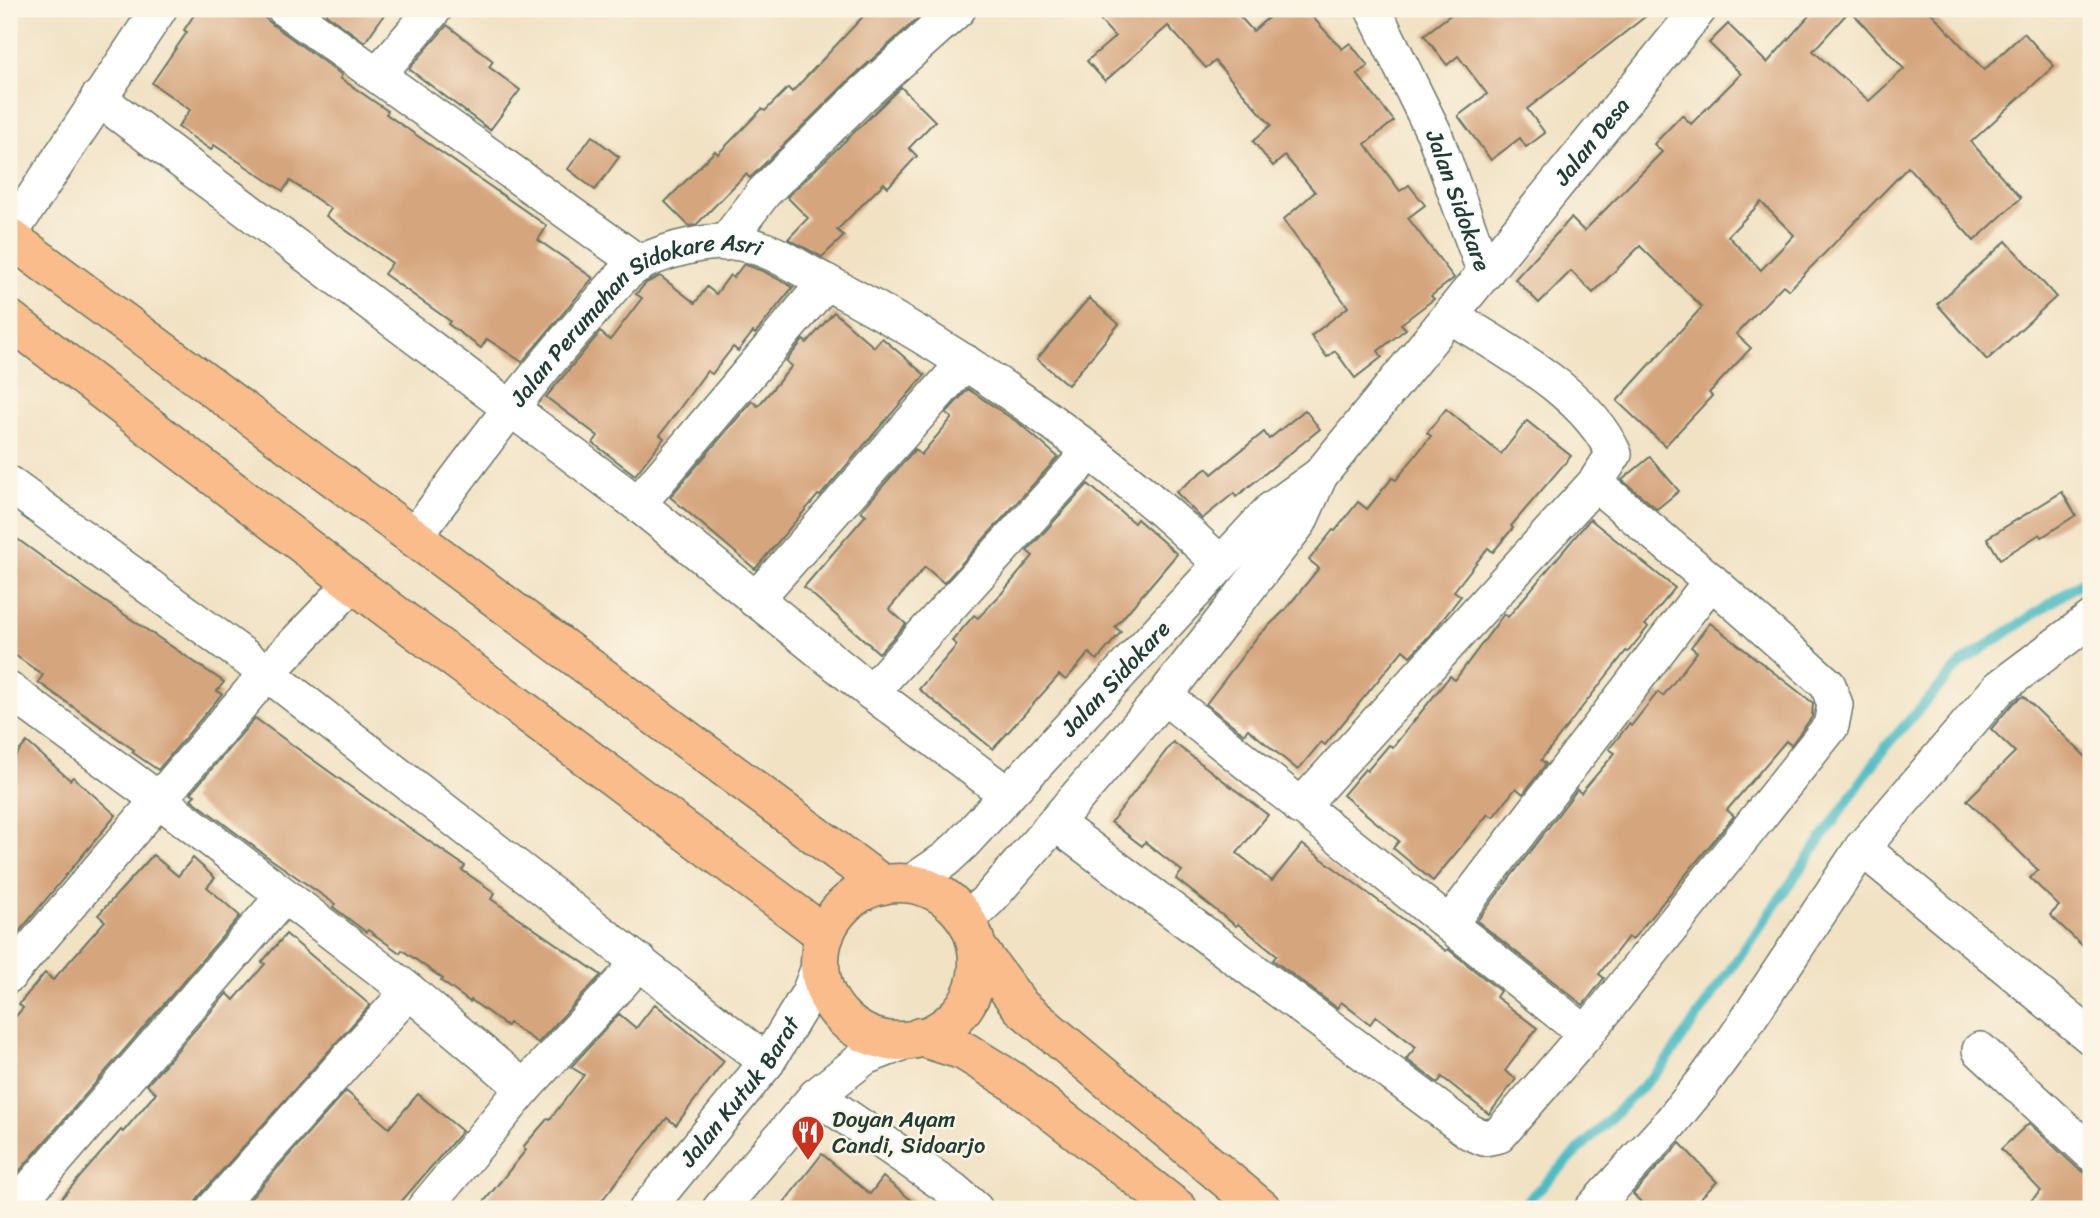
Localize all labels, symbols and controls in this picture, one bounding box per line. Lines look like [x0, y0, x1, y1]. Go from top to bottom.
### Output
street label: Jalan Desa [1542, 88, 1641, 195]
street label: Jalan Sidokare [1414, 123, 1503, 277]
street label: Jalan Perumahan Sidokare Asri [498, 221, 769, 416]
street label: Jalan Sidokare [1049, 610, 1180, 747]
street label: Jalan Kutuk Barat [668, 1006, 812, 1177]
place label: Doyan Ayam Candi, Sidoarjo [832, 1099, 985, 1166]
restaurant icon: Doyan Ayam Candi, Sidoarjo [789, 1113, 827, 1162]

